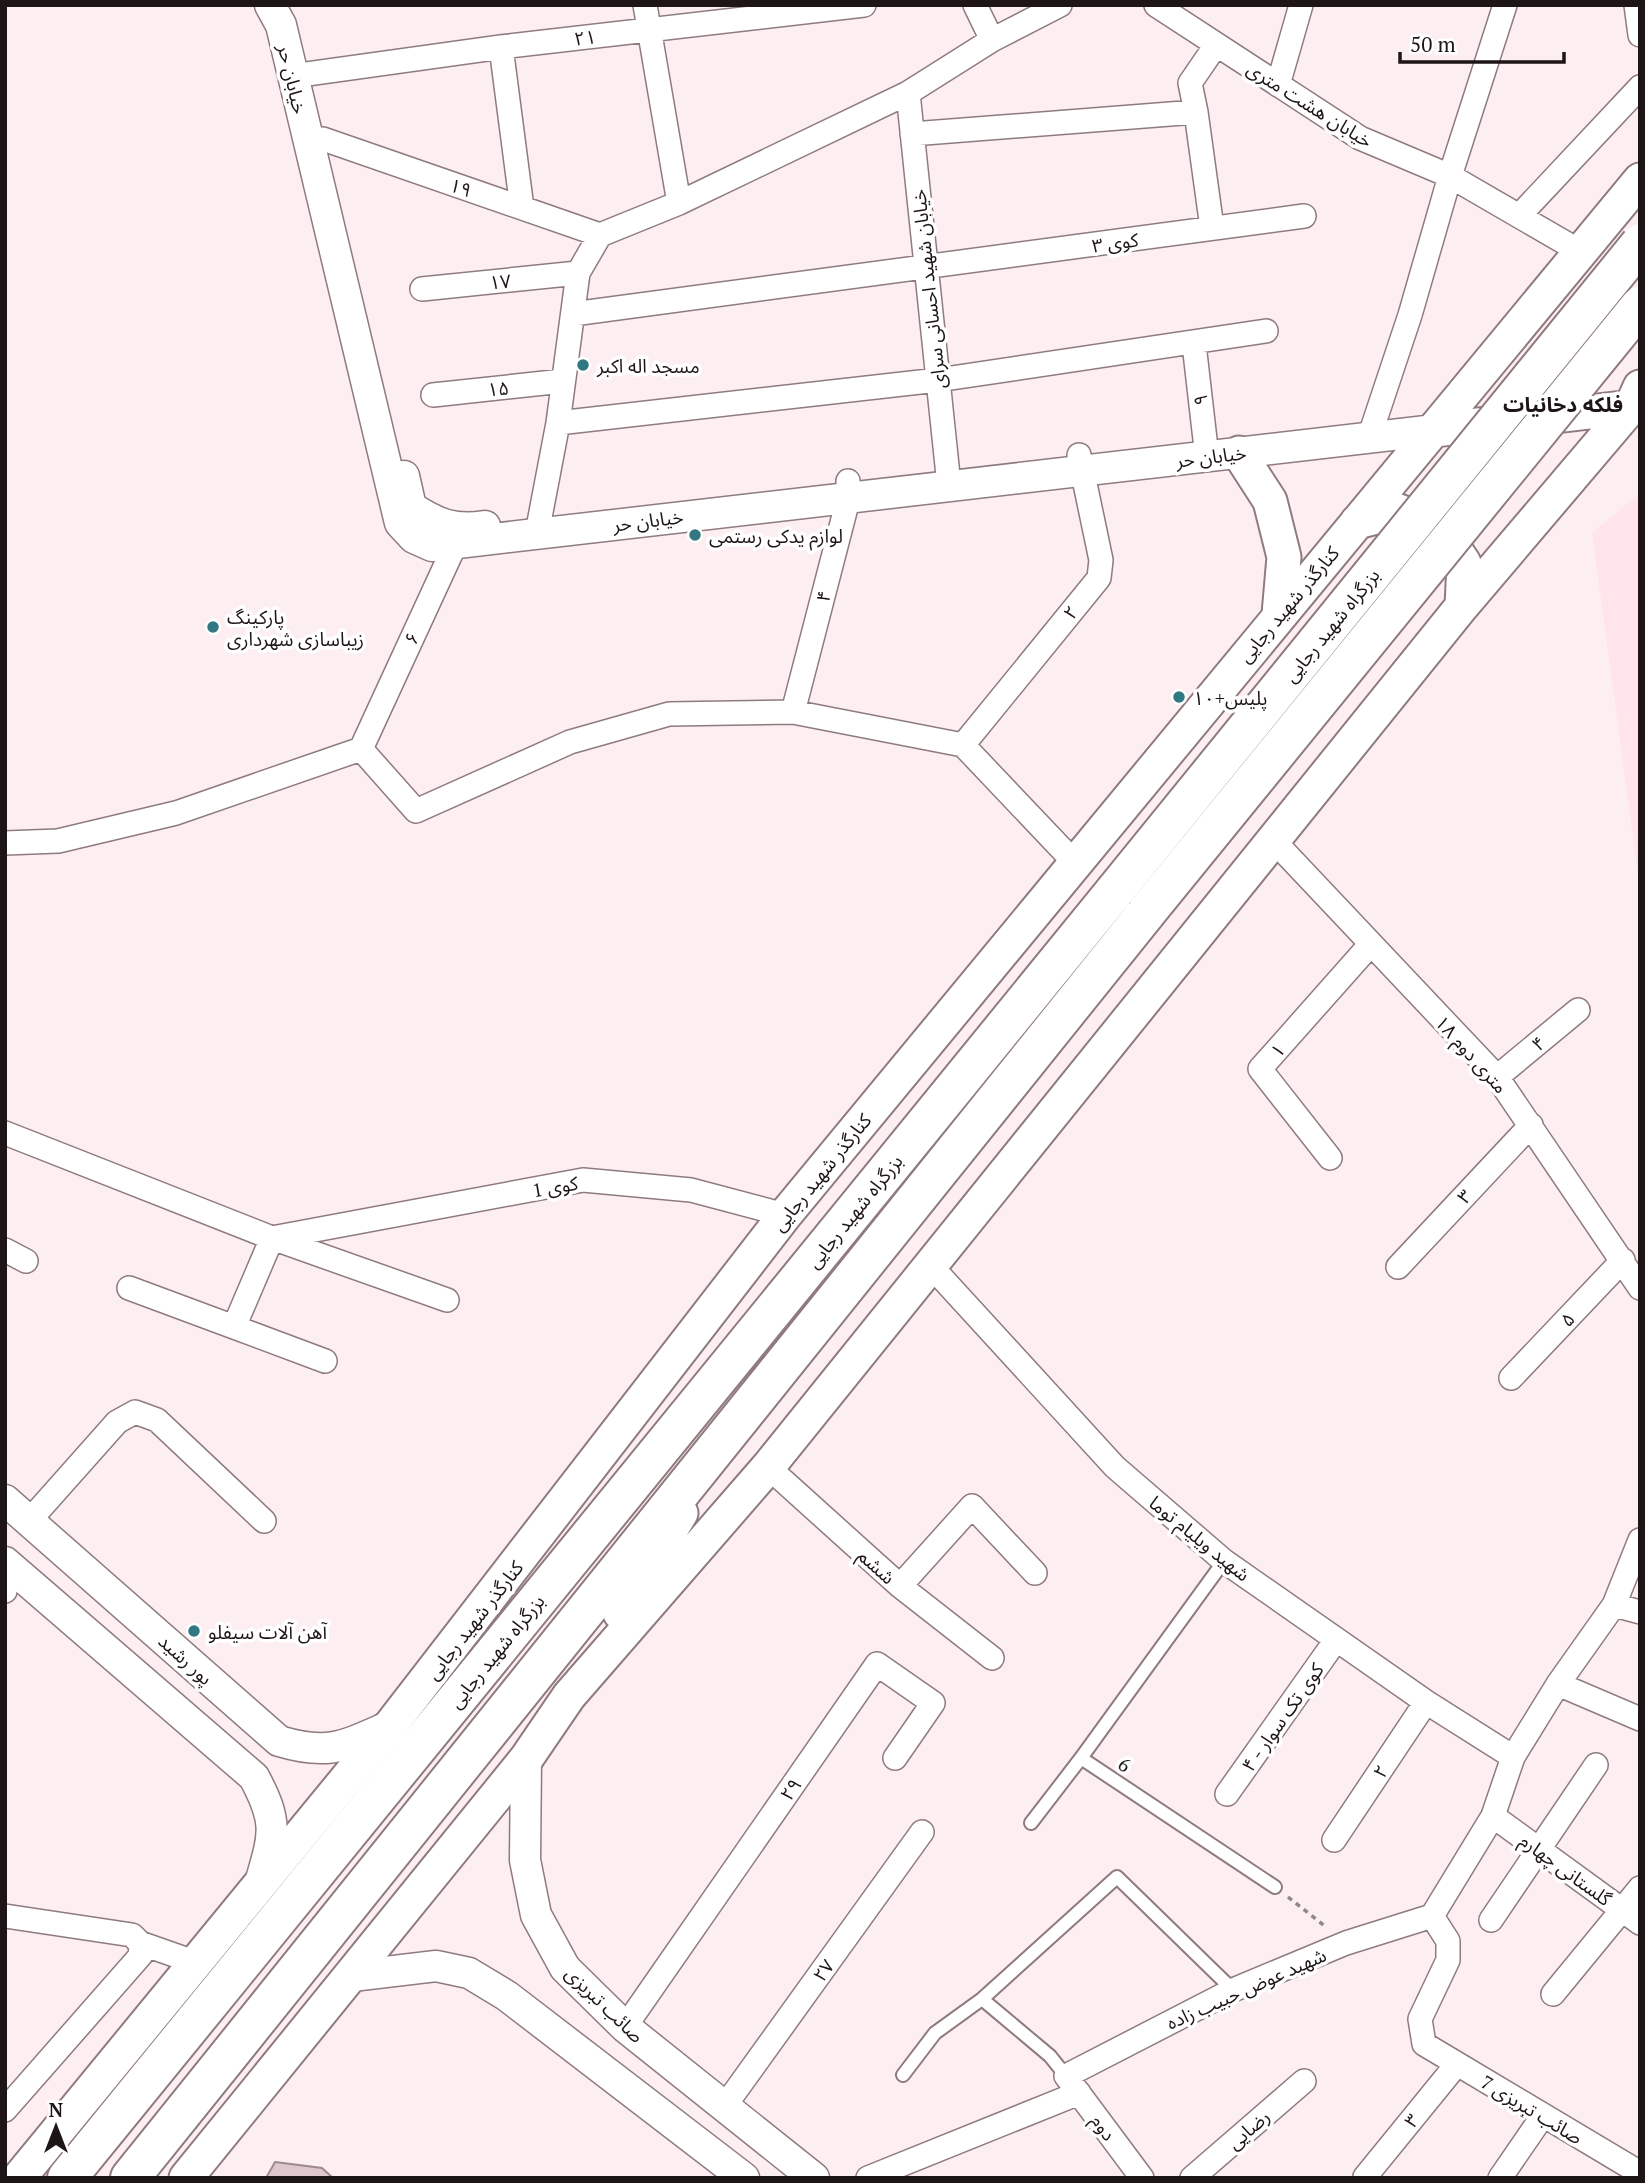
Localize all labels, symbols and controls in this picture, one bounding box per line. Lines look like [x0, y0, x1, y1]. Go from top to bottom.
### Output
scale bar [1400, 21, 1564, 65]
street label: ۲۱ [573, 23, 597, 51]
text: 50 m [1410, 30, 1456, 58]
street label: خیابان حر [273, 41, 313, 116]
street label: خیابان هشت متری [1243, 55, 1377, 153]
street label: ۱۹ [447, 172, 475, 202]
street label: خیابان شهید احسانی سرای [905, 188, 951, 390]
street label: کوی ۳ [1090, 226, 1141, 258]
street label: ۱۷ [488, 267, 512, 295]
place label: مسجد اله اکبر [596, 353, 700, 378]
marker: مسجد اله اکبر [575, 357, 591, 373]
street label: ۱۵ [486, 374, 510, 402]
district label: فلکه دخانیات [1503, 390, 1623, 418]
street label: ۹ [1187, 393, 1213, 407]
street label: خیابان حر [1173, 439, 1248, 473]
street label: خیابان حر [610, 503, 685, 537]
place label: لوازم یدکی رستمی [709, 523, 843, 551]
marker: لوازم یدکی رستمی [687, 527, 703, 543]
street label: کنارگذر شهید رجایی [1232, 540, 1345, 667]
street label: بزرگراه شهید رجایی [1277, 563, 1385, 687]
street label: ۴ [810, 588, 836, 604]
street label: ۲ [1057, 600, 1083, 624]
place label: پارکینگ زیباسازی شهرداری [227, 604, 364, 651]
marker: پارکینگ زیباسازی شهرداری [205, 619, 221, 635]
street label: ۶ [397, 628, 425, 648]
place label: پلیس+١٠ [1193, 685, 1267, 711]
marker: پلیس+١٠ [1171, 689, 1187, 705]
street label: ۱۸ متری دوم [1428, 1010, 1514, 1100]
street label: ۴ [1526, 1030, 1550, 1056]
street label: ۱ [1264, 1038, 1290, 1062]
street label: کنارگذر شهید رجایی [766, 1107, 877, 1236]
street label: بزرگراه شهید رجایی [800, 1149, 908, 1273]
street label: کوی 1 [530, 1169, 581, 1202]
street label: ۳ [1451, 1183, 1477, 1209]
street label: ۵ [1554, 1306, 1580, 1332]
street label: شهید ویلیام توما [1143, 1490, 1256, 1589]
street label: ششم [851, 1543, 901, 1591]
street label: کنارگذر شهید رجایی [420, 1554, 529, 1685]
street label: بزرگراه شهید رجایی [442, 1589, 550, 1713]
place label: آهن آلات سیفلو [208, 1619, 328, 1644]
marker: آهن آلات سیفلو [186, 1623, 202, 1639]
street label: پور رشید [153, 1628, 218, 1691]
street label: ۴ - کوی تک سوار [1235, 1657, 1329, 1776]
street label: 6 [1114, 1751, 1136, 1777]
street label: ۲ [1367, 1760, 1393, 1782]
street label: ۲۹ [774, 1773, 806, 1805]
street label: گلستانی چهارم [1513, 1827, 1618, 1914]
street label: شهید عوض حبیب زاده [1162, 1942, 1330, 2034]
street label: ۲۷ [806, 1954, 840, 1986]
street label: صائب تبریزی [560, 1960, 650, 2048]
street label: صائب تبریزی 7 [1476, 2069, 1588, 2149]
north arrow [21, 2092, 91, 2162]
text: N [49, 2097, 64, 2122]
street label: رضایی [1221, 2104, 1275, 2154]
street label: ۳ [1398, 2108, 1424, 2132]
street label: دوم [1084, 2109, 1122, 2147]

